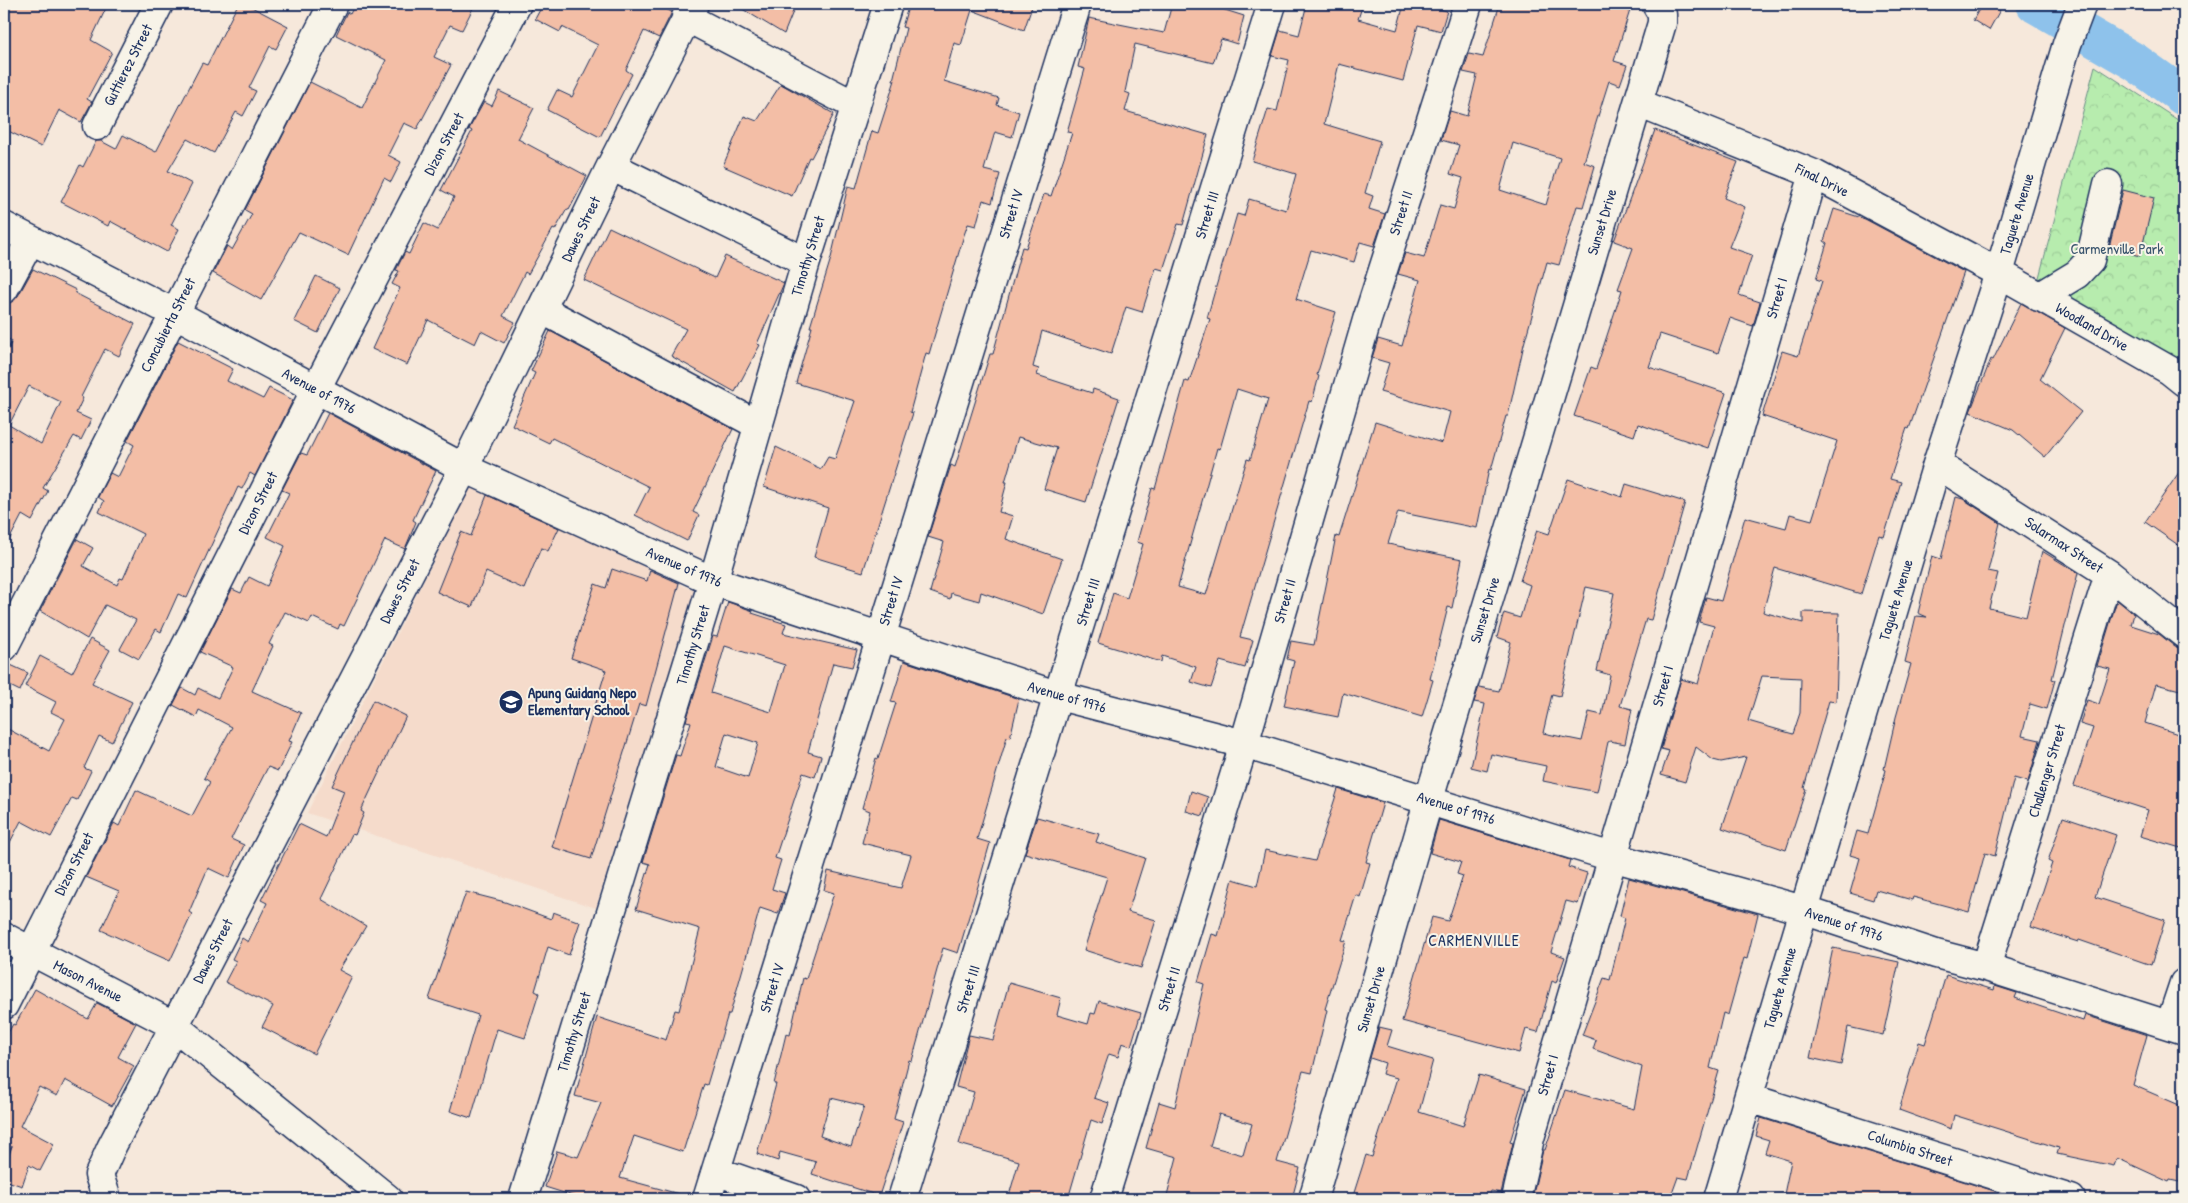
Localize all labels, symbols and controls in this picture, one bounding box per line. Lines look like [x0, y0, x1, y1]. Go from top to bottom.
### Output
street label: Guttierez Street [98, 19, 158, 109]
street label: Dizon Street [418, 108, 469, 179]
street label: Final Drive [1791, 157, 1853, 202]
street label: Taguete Avenue [1994, 171, 2039, 257]
street label: Street IV [993, 186, 1028, 241]
street label: Sunset Drive [1582, 186, 1622, 258]
street label: Street III [1189, 188, 1224, 241]
street label: Street II [1384, 188, 1418, 238]
street label: Dawes Street [556, 192, 606, 265]
street label: Timothy Street [785, 212, 830, 299]
park label: Carmenville Park [2070, 238, 2164, 259]
street label: Concubierta Street [135, 273, 201, 376]
street label: Street I [1761, 275, 1792, 321]
street label: Woodland Drive [2052, 297, 2133, 356]
street label: Avenue of 1976 [279, 362, 360, 419]
street label: Dizon Street [233, 467, 283, 538]
street label: Solarmax Street [2021, 511, 2108, 578]
street label: Avenue of 1976 [643, 541, 725, 592]
street label: Dawes Street [374, 554, 425, 627]
street label: Taguete Avenue [1873, 557, 1918, 643]
street label: Street IV [873, 573, 908, 628]
street label: Sunset Drive [1465, 574, 1505, 646]
street label: Street III [1070, 575, 1105, 628]
street label: Street II [1268, 576, 1301, 626]
street label: Timothy Street [670, 601, 715, 688]
street label: Street I [1647, 663, 1678, 709]
street label: Avenue of 1976 [1025, 675, 1109, 718]
place label: Apung Guidang Nepo Elementary School [528, 682, 636, 721]
school or university icon: Apung Guidang Nepo Elementary School [498, 689, 524, 715]
street label: Challenger Street [2022, 721, 2071, 820]
street label: Avenue of 1976 [1414, 786, 1498, 829]
street label: Dizon Street [49, 828, 99, 899]
street label: Avenue of 1976 [1803, 901, 1886, 946]
street label: Dawes Street [187, 914, 238, 987]
district label: CARMENVILLE [1428, 929, 1520, 951]
street label: Taguete Avenue [1758, 944, 1801, 1031]
street label: Mason Avenue [50, 954, 126, 1007]
street label: Street IV [754, 960, 789, 1015]
street label: Street III [950, 962, 985, 1015]
street label: Sunset Drive [1351, 963, 1390, 1035]
street label: Street II [1152, 964, 1185, 1014]
street label: Timothy Street [551, 988, 596, 1075]
street label: Street I [1532, 1052, 1563, 1098]
street label: Columbia Street [1865, 1124, 1956, 1171]

